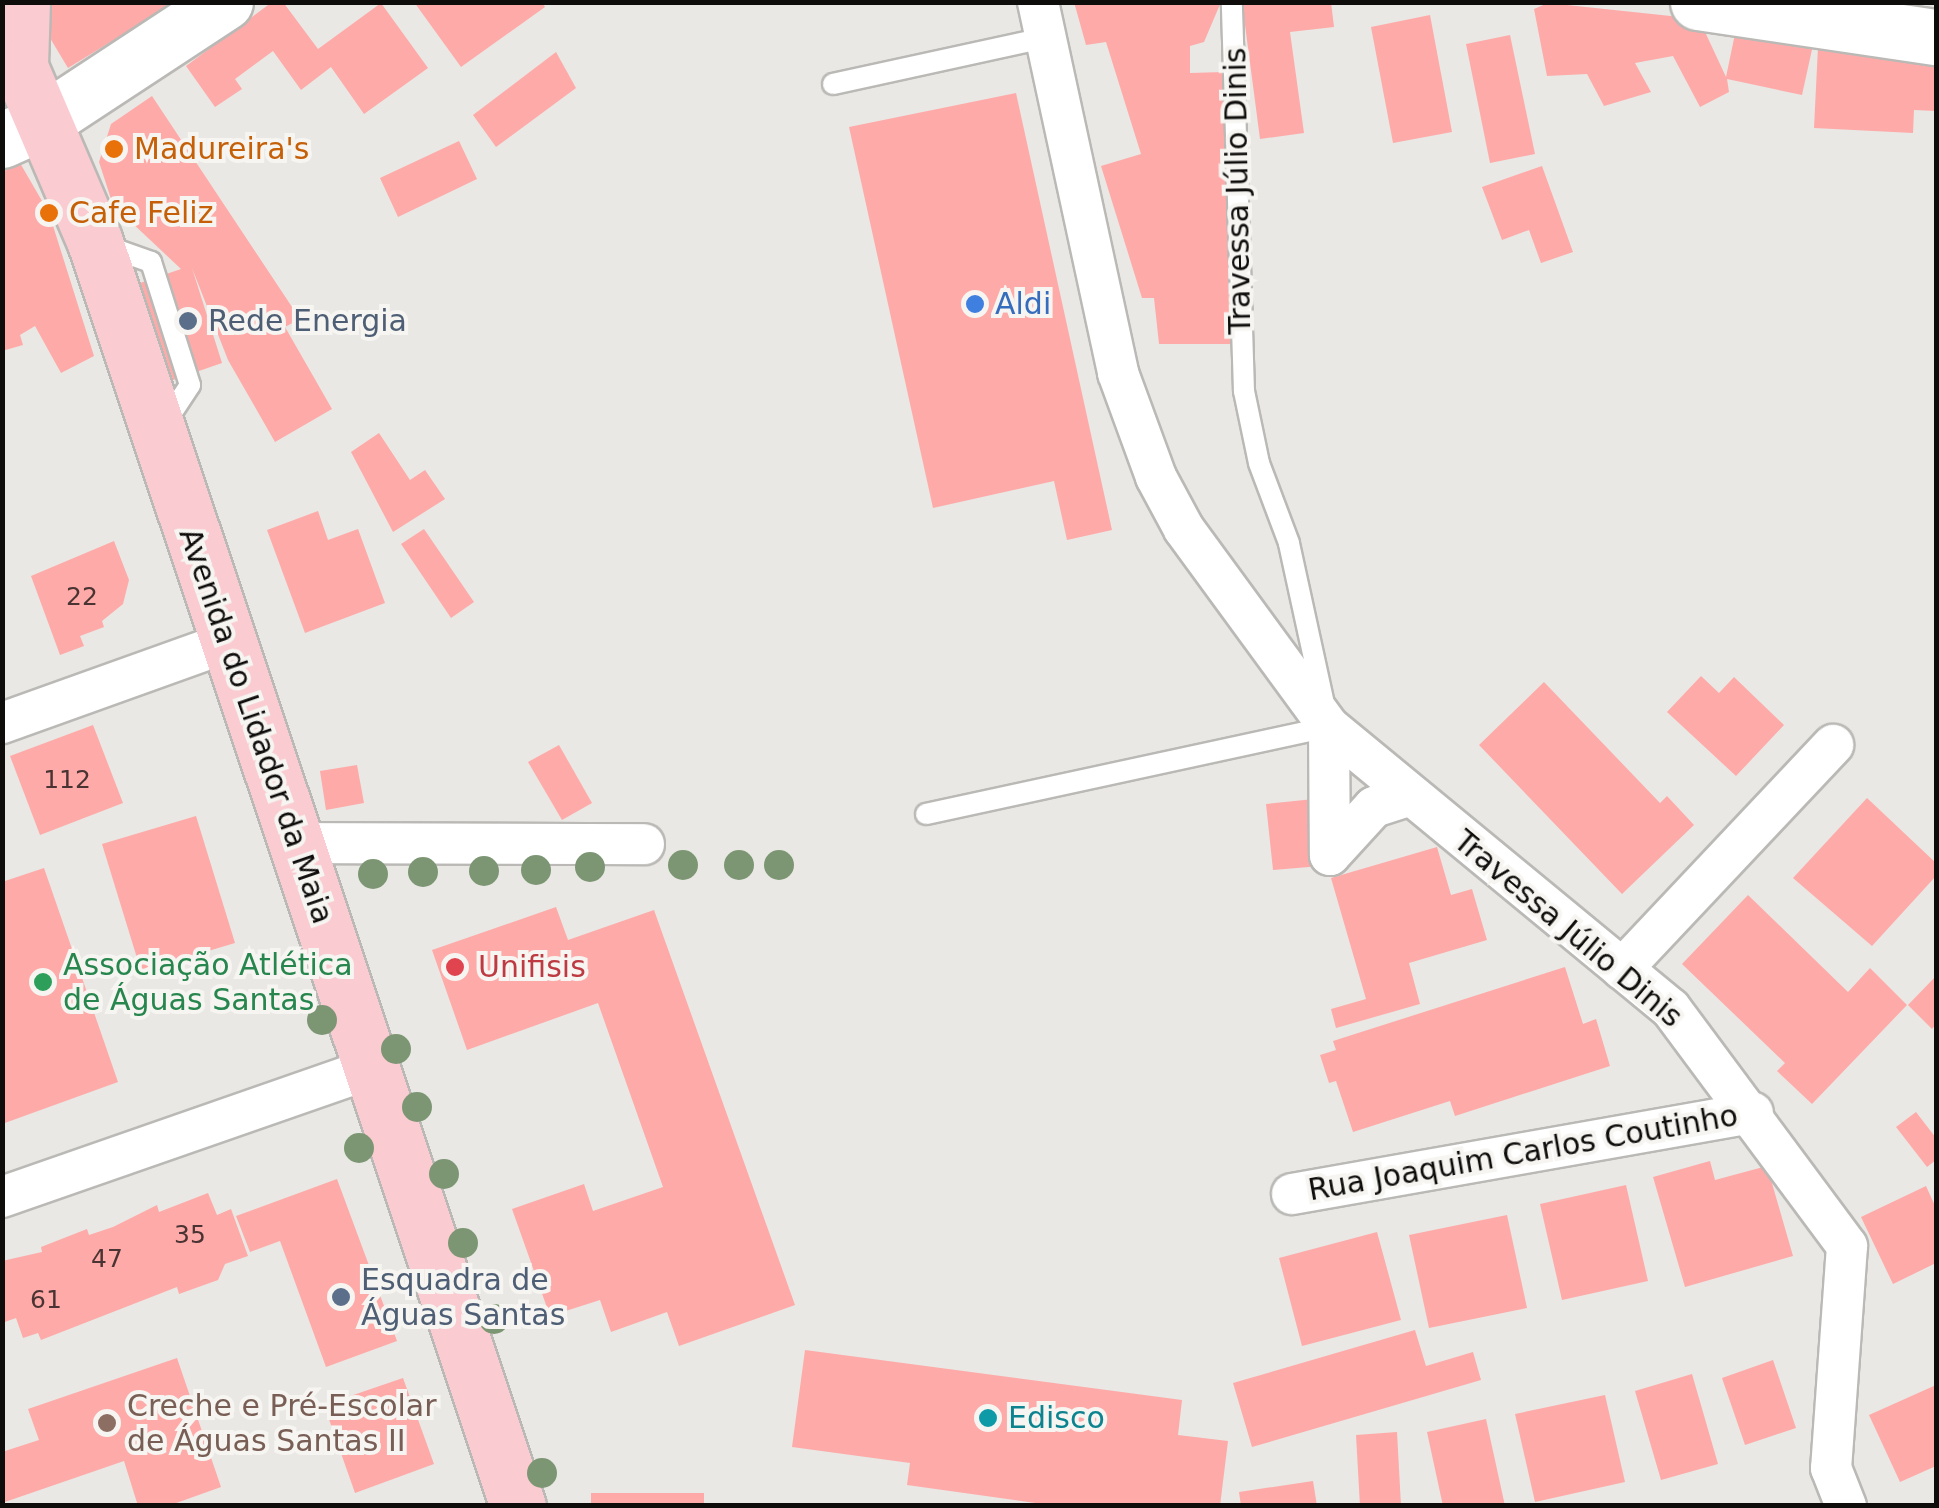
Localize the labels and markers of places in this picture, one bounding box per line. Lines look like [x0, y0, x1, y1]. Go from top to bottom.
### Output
place label: Madureira's [134, 131, 309, 167]
marker: Madureira's [103, 138, 125, 160]
place label: Cafe Feliz [69, 195, 213, 231]
marker: Cafe Feliz [38, 202, 60, 224]
place label: Aldi [995, 286, 1051, 322]
marker: Aldi [964, 293, 986, 315]
place label: Rede Energia [208, 303, 407, 339]
marker: Rede Energia [177, 310, 199, 332]
place label: Associação Atlética de Águas Santas [63, 947, 353, 1018]
place label: Unifisis [478, 949, 586, 985]
marker: Unifisis [442, 954, 468, 980]
marker: Associação Atlética de Águas Santas [32, 971, 54, 993]
place label: Esquadra de Águas Santas [361, 1262, 565, 1332]
marker: Esquadra de Águas Santas [330, 1286, 352, 1308]
place label: Creche e Pré-Escolar de Águas Santas II [127, 1388, 437, 1458]
place label: Edisco [1008, 1400, 1105, 1436]
marker: Edisco [977, 1407, 999, 1429]
marker: Creche e Pré-Escolar de Águas Santas II [96, 1412, 118, 1434]

